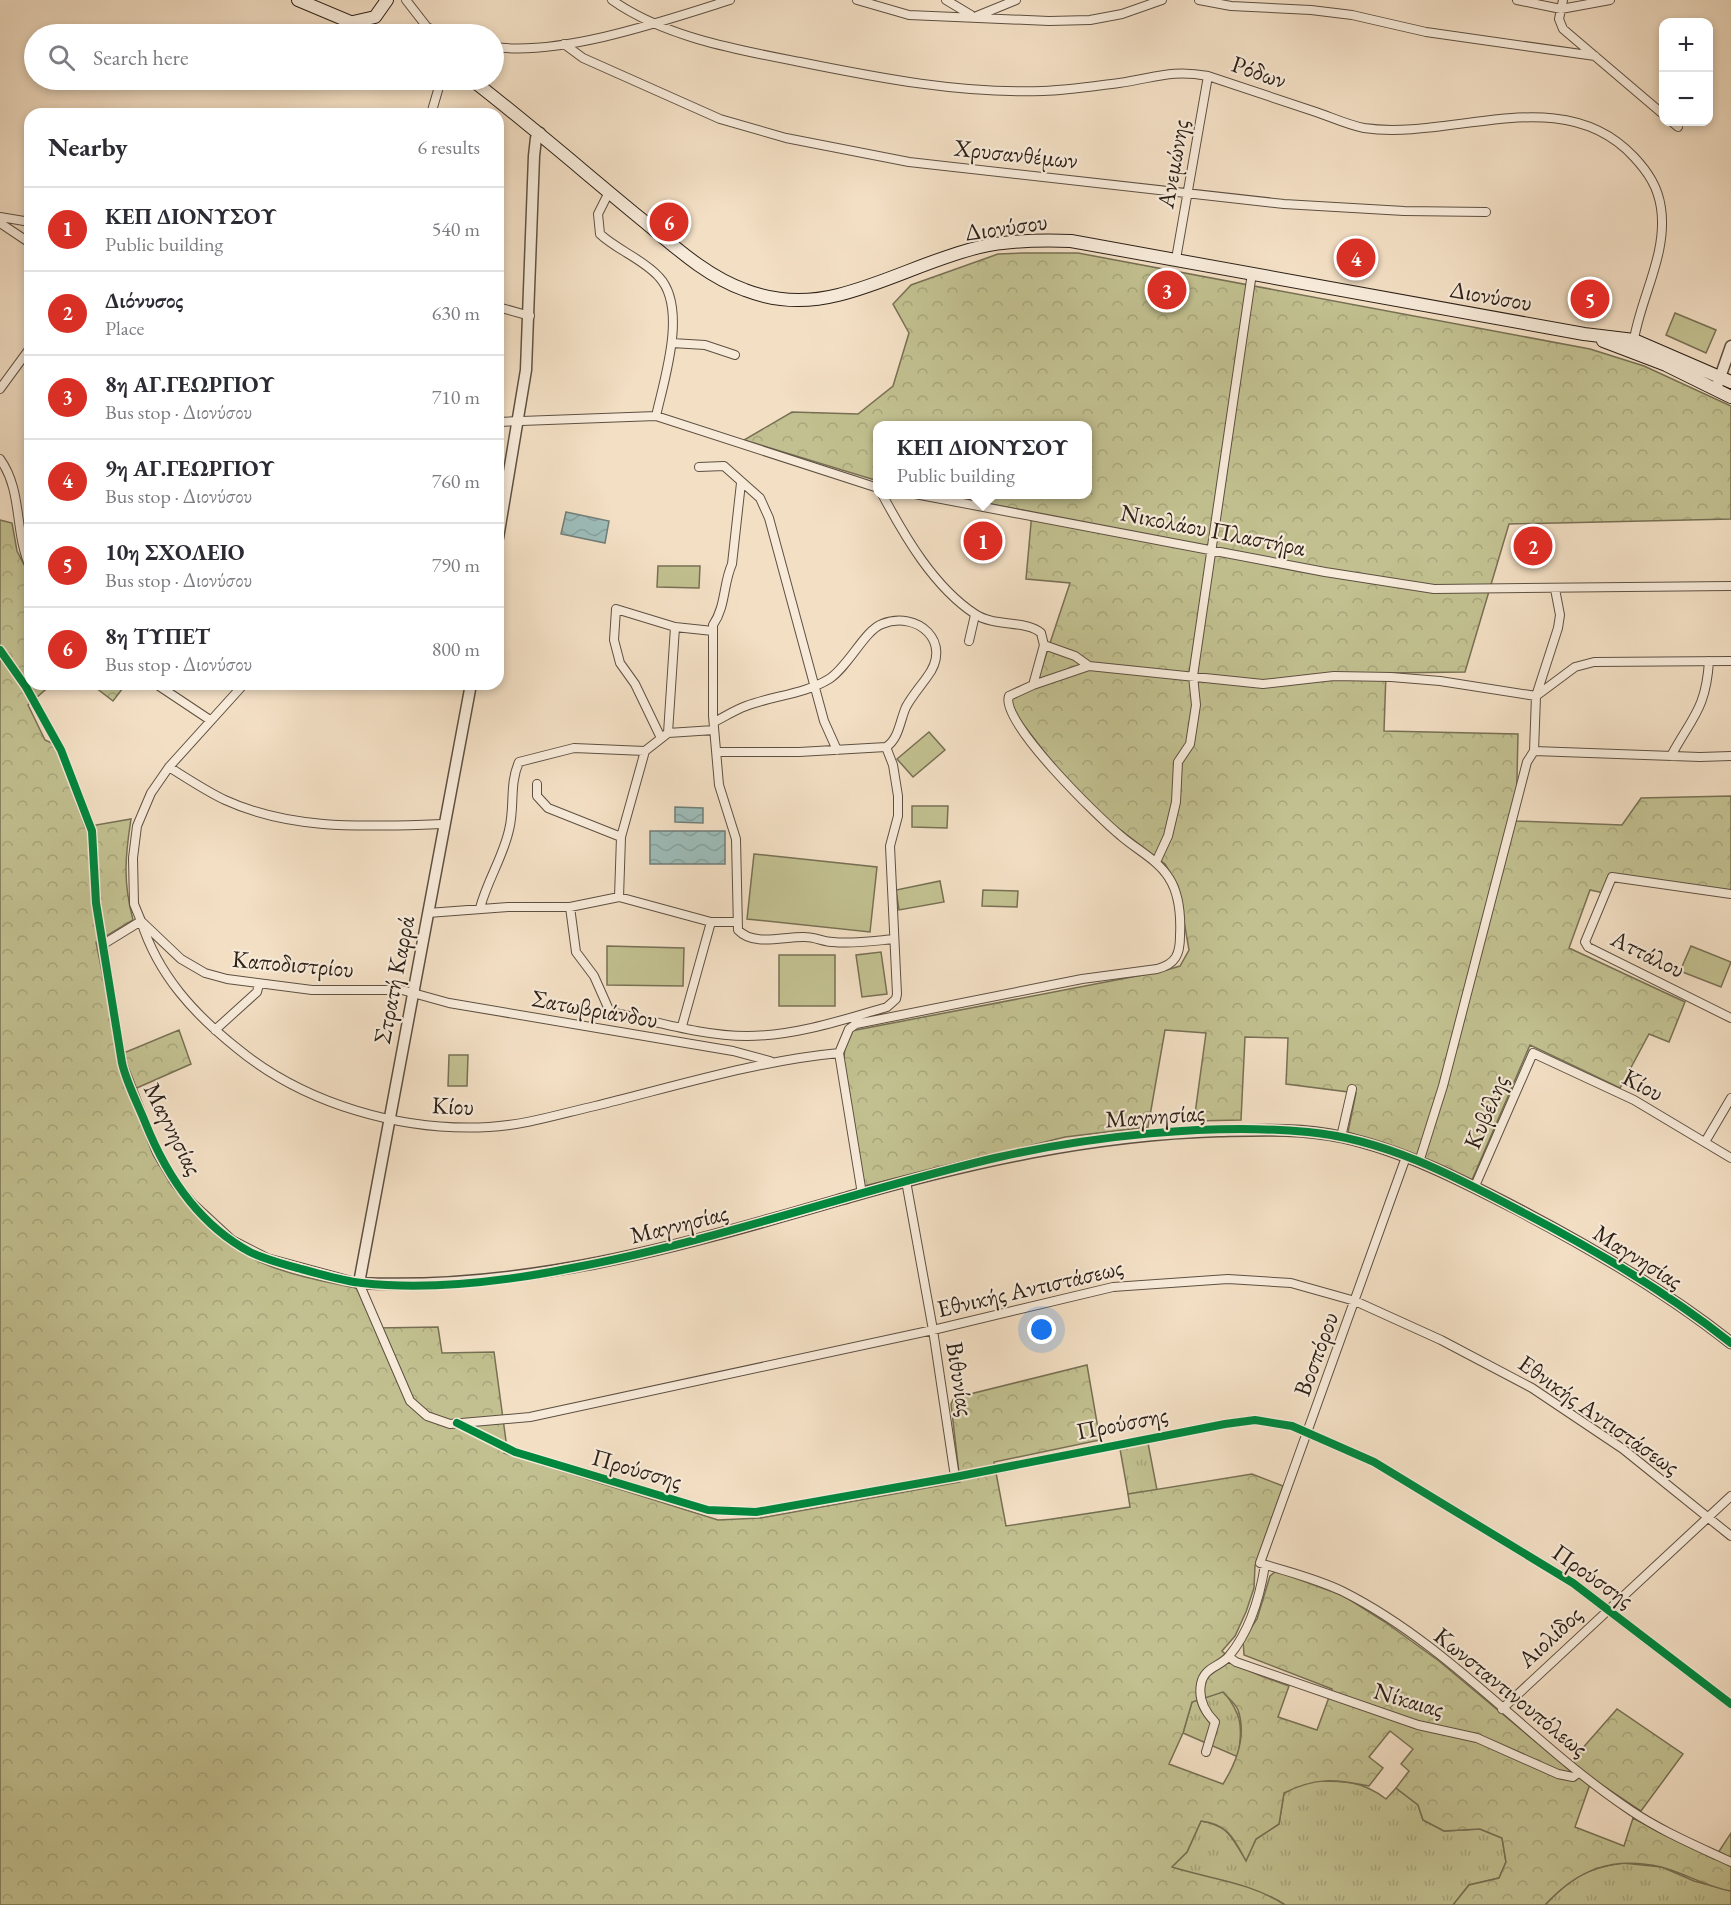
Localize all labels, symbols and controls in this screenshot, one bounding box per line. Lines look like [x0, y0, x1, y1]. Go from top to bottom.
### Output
map controls [1659, 18, 1713, 126]
button: + [1659, 18, 1713, 72]
search box [24, 24, 504, 90]
icon: search [45, 41, 78, 74]
text: Search here [93, 43, 188, 72]
street label: Ρόδων [1228, 48, 1291, 95]
button: − [1659, 72, 1713, 126]
street label: Ανεμώνης [1149, 117, 1196, 212]
text: Nearby [48, 130, 128, 164]
street label: Χρυσανθέμων [952, 131, 1079, 175]
text: 6 results [417, 134, 480, 160]
pin: 6 [650, 200, 688, 244]
text: ΚΕΠ ΔΙΟΝΥΣΟΥ [105, 202, 277, 231]
street label: Διονύσου [963, 205, 1049, 248]
text: 1 [62, 216, 73, 242]
text: 540 m [432, 216, 480, 242]
text: Public building [105, 231, 223, 257]
pin: 4 [1336, 236, 1376, 280]
pin: 3 [1148, 268, 1186, 312]
street label: Διονύσου [1447, 273, 1535, 318]
pin: 5 [1570, 276, 1610, 322]
text: Διόνυσος [105, 286, 183, 315]
text: 2 [62, 300, 73, 326]
text: 630 m [432, 300, 480, 326]
text: Place [105, 315, 144, 341]
text: 8η ΑΓ.ΓΕΩΡΓΙΟΥ [105, 370, 275, 399]
text: 3 [62, 384, 73, 410]
text: 710 m [432, 384, 480, 410]
text: Bus stop · Διονύσου [105, 399, 252, 425]
popup [873, 421, 1092, 499]
text: ΚΕΠ ΔΙΟΝΥΣΟΥ [897, 433, 1068, 462]
text: 9η ΑΓ.ΓΕΩΡΓΙΟΥ [105, 454, 275, 483]
text: Public building [897, 462, 1015, 488]
text: 4 [62, 468, 73, 494]
text: 760 m [432, 468, 480, 494]
text: Bus stop · Διονύσου [105, 483, 252, 509]
street label: Νικολάου Πλαστήρα [1118, 496, 1308, 563]
pin: 1 [964, 518, 1002, 564]
pin: 2 [1514, 524, 1552, 568]
text: 10η ΣΧΟΛΕΙΟ [105, 538, 244, 567]
text: 5 [62, 552, 73, 578]
text: 790 m [432, 552, 480, 578]
text: Bus stop · Διονύσου [105, 567, 252, 593]
text: 8η ΤΥΠΕΤ [105, 622, 210, 651]
text: 6 [62, 636, 73, 662]
text: 800 m [432, 636, 480, 662]
text: Bus stop · Διονύσου [105, 651, 252, 677]
street label: Στρατή Καρρά [366, 913, 421, 1046]
street label: Αττάλου [1605, 922, 1690, 985]
street label: Καποδιστρίου [231, 943, 355, 984]
street label: Σατωβριάνδου [530, 982, 661, 1035]
street label: Κίου [1617, 1061, 1669, 1108]
street label: Κυβέλης [1456, 1070, 1515, 1154]
street label: Μαγνησίας [137, 1077, 210, 1180]
street label: Κίου [431, 1089, 475, 1122]
street label: Μαγνησίας [1104, 1097, 1206, 1134]
street label: Μαγνησίας [627, 1196, 731, 1251]
street label: Μαγνησίας [1588, 1217, 1689, 1296]
street label: Εθνικής Αντιστάσεως [934, 1251, 1126, 1324]
street label: Βοσπόρου [1286, 1307, 1345, 1400]
your location [1027, 1315, 1056, 1344]
street label: Βιθυνίας [939, 1339, 982, 1418]
street label: Εθνικής Αντιστάσεως [1513, 1347, 1686, 1482]
street label: Προύσσης [1074, 1398, 1170, 1447]
street label: Προύσσης [588, 1441, 686, 1496]
street label: Προύσσης [1547, 1536, 1640, 1615]
street label: Αιολίδος [1510, 1599, 1588, 1675]
street label: Κωνσταντινουπόλεως [1428, 1620, 1595, 1763]
street label: Νίκαιας [1370, 1675, 1448, 1724]

